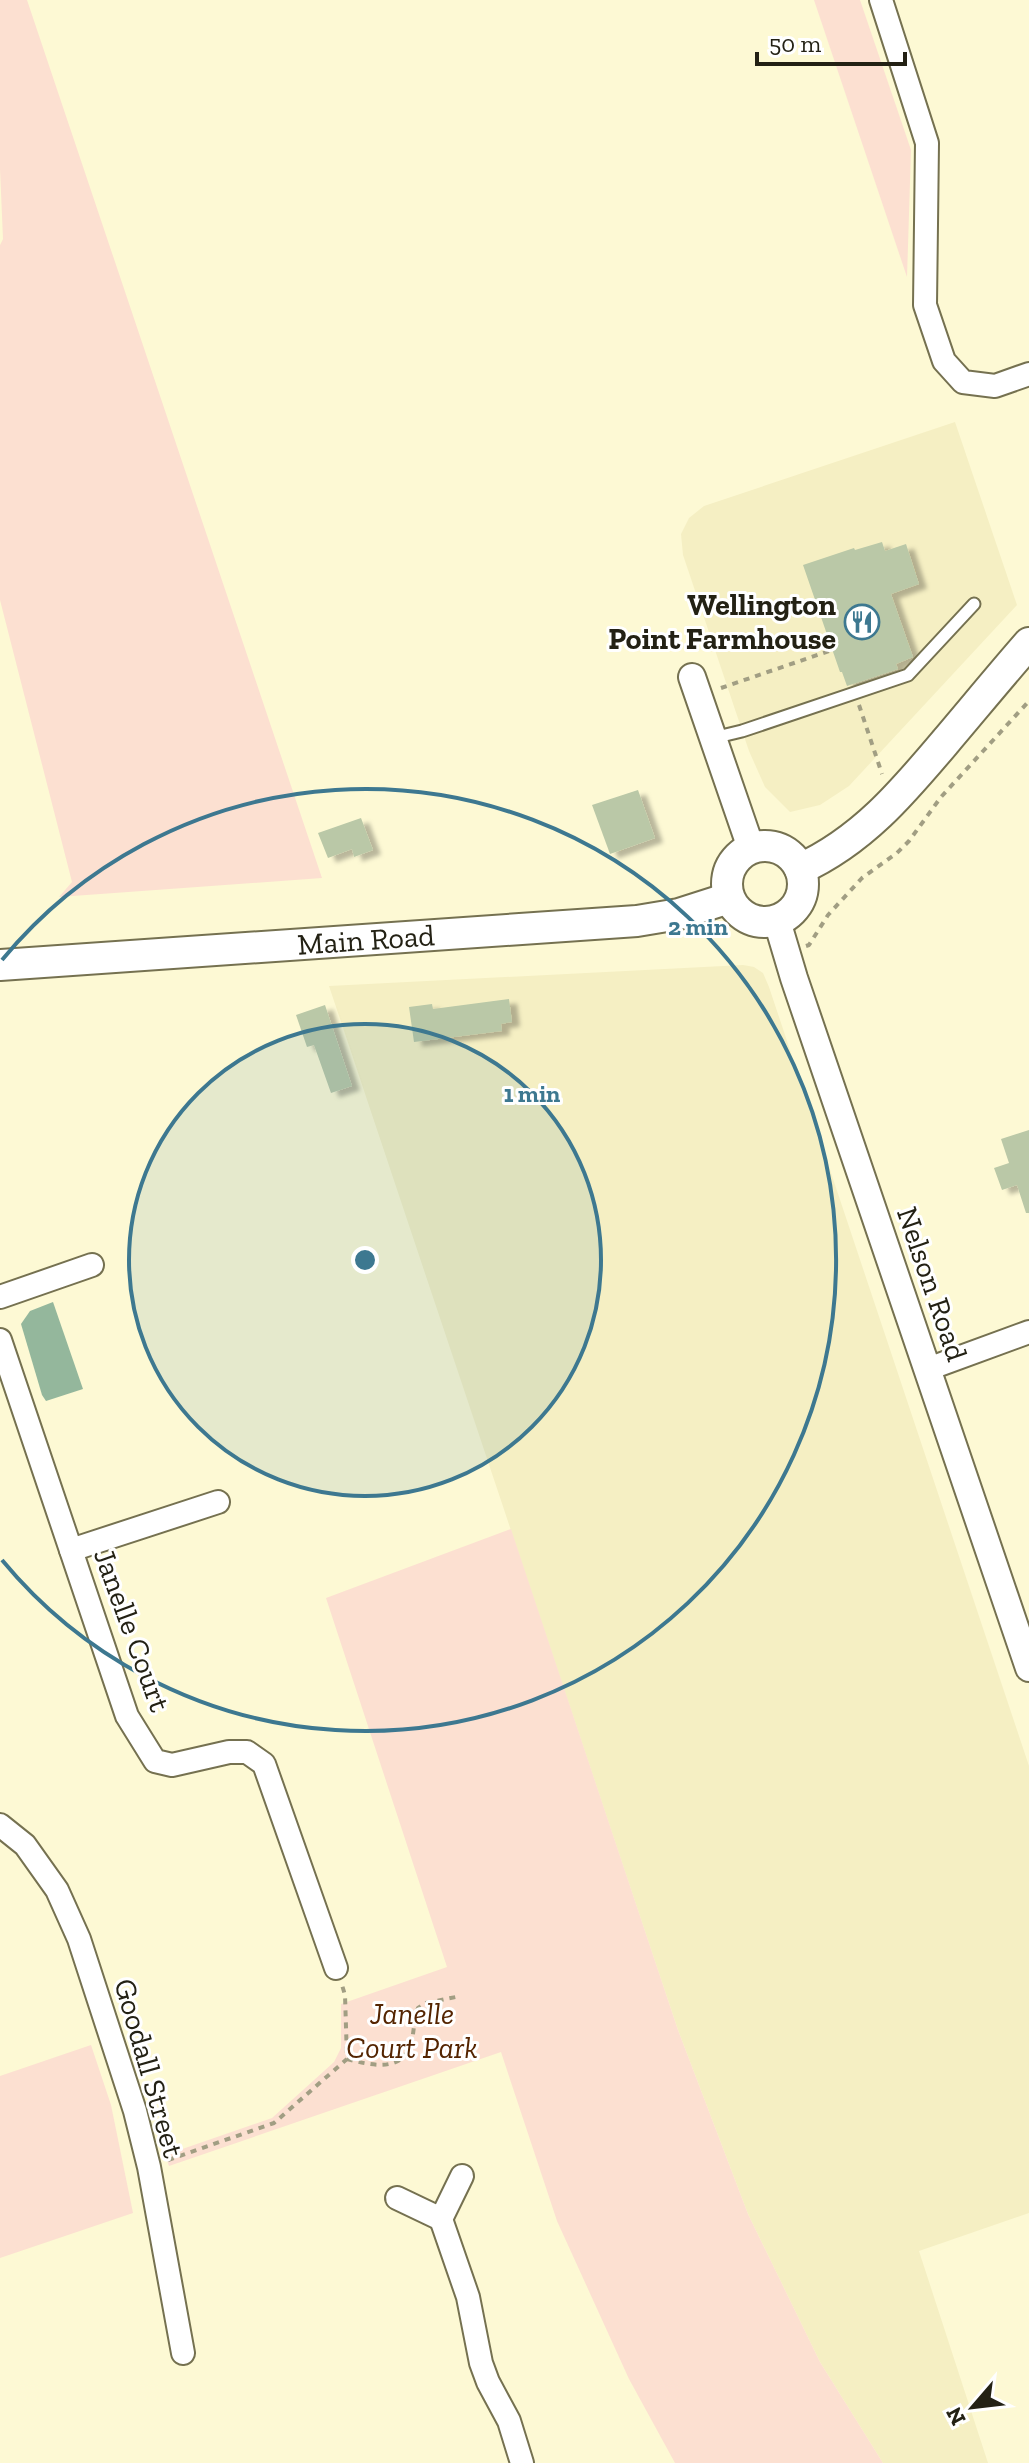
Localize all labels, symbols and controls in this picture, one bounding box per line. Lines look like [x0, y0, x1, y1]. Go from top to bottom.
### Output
scale bar [757, 16, 905, 66]
text: 50 m [769, 29, 822, 58]
place label: Wellington Point Farmhouse [608, 587, 836, 657]
restaurant icon: Wellington Point Farmhouse [843, 603, 881, 641]
text: 2 min [668, 912, 728, 941]
street label: Main Road [296, 917, 436, 963]
text: 1 min [504, 1079, 560, 1108]
street label: Nelson Road [889, 1202, 975, 1366]
centre of rings [351, 1246, 379, 1274]
street label: Janelle Court [86, 1544, 178, 1716]
street label: Goodall Street [106, 1974, 192, 2162]
park label: Janelle Court Park [346, 1996, 478, 2066]
north arrow [933, 2367, 1013, 2447]
text: N [940, 2402, 972, 2430]

